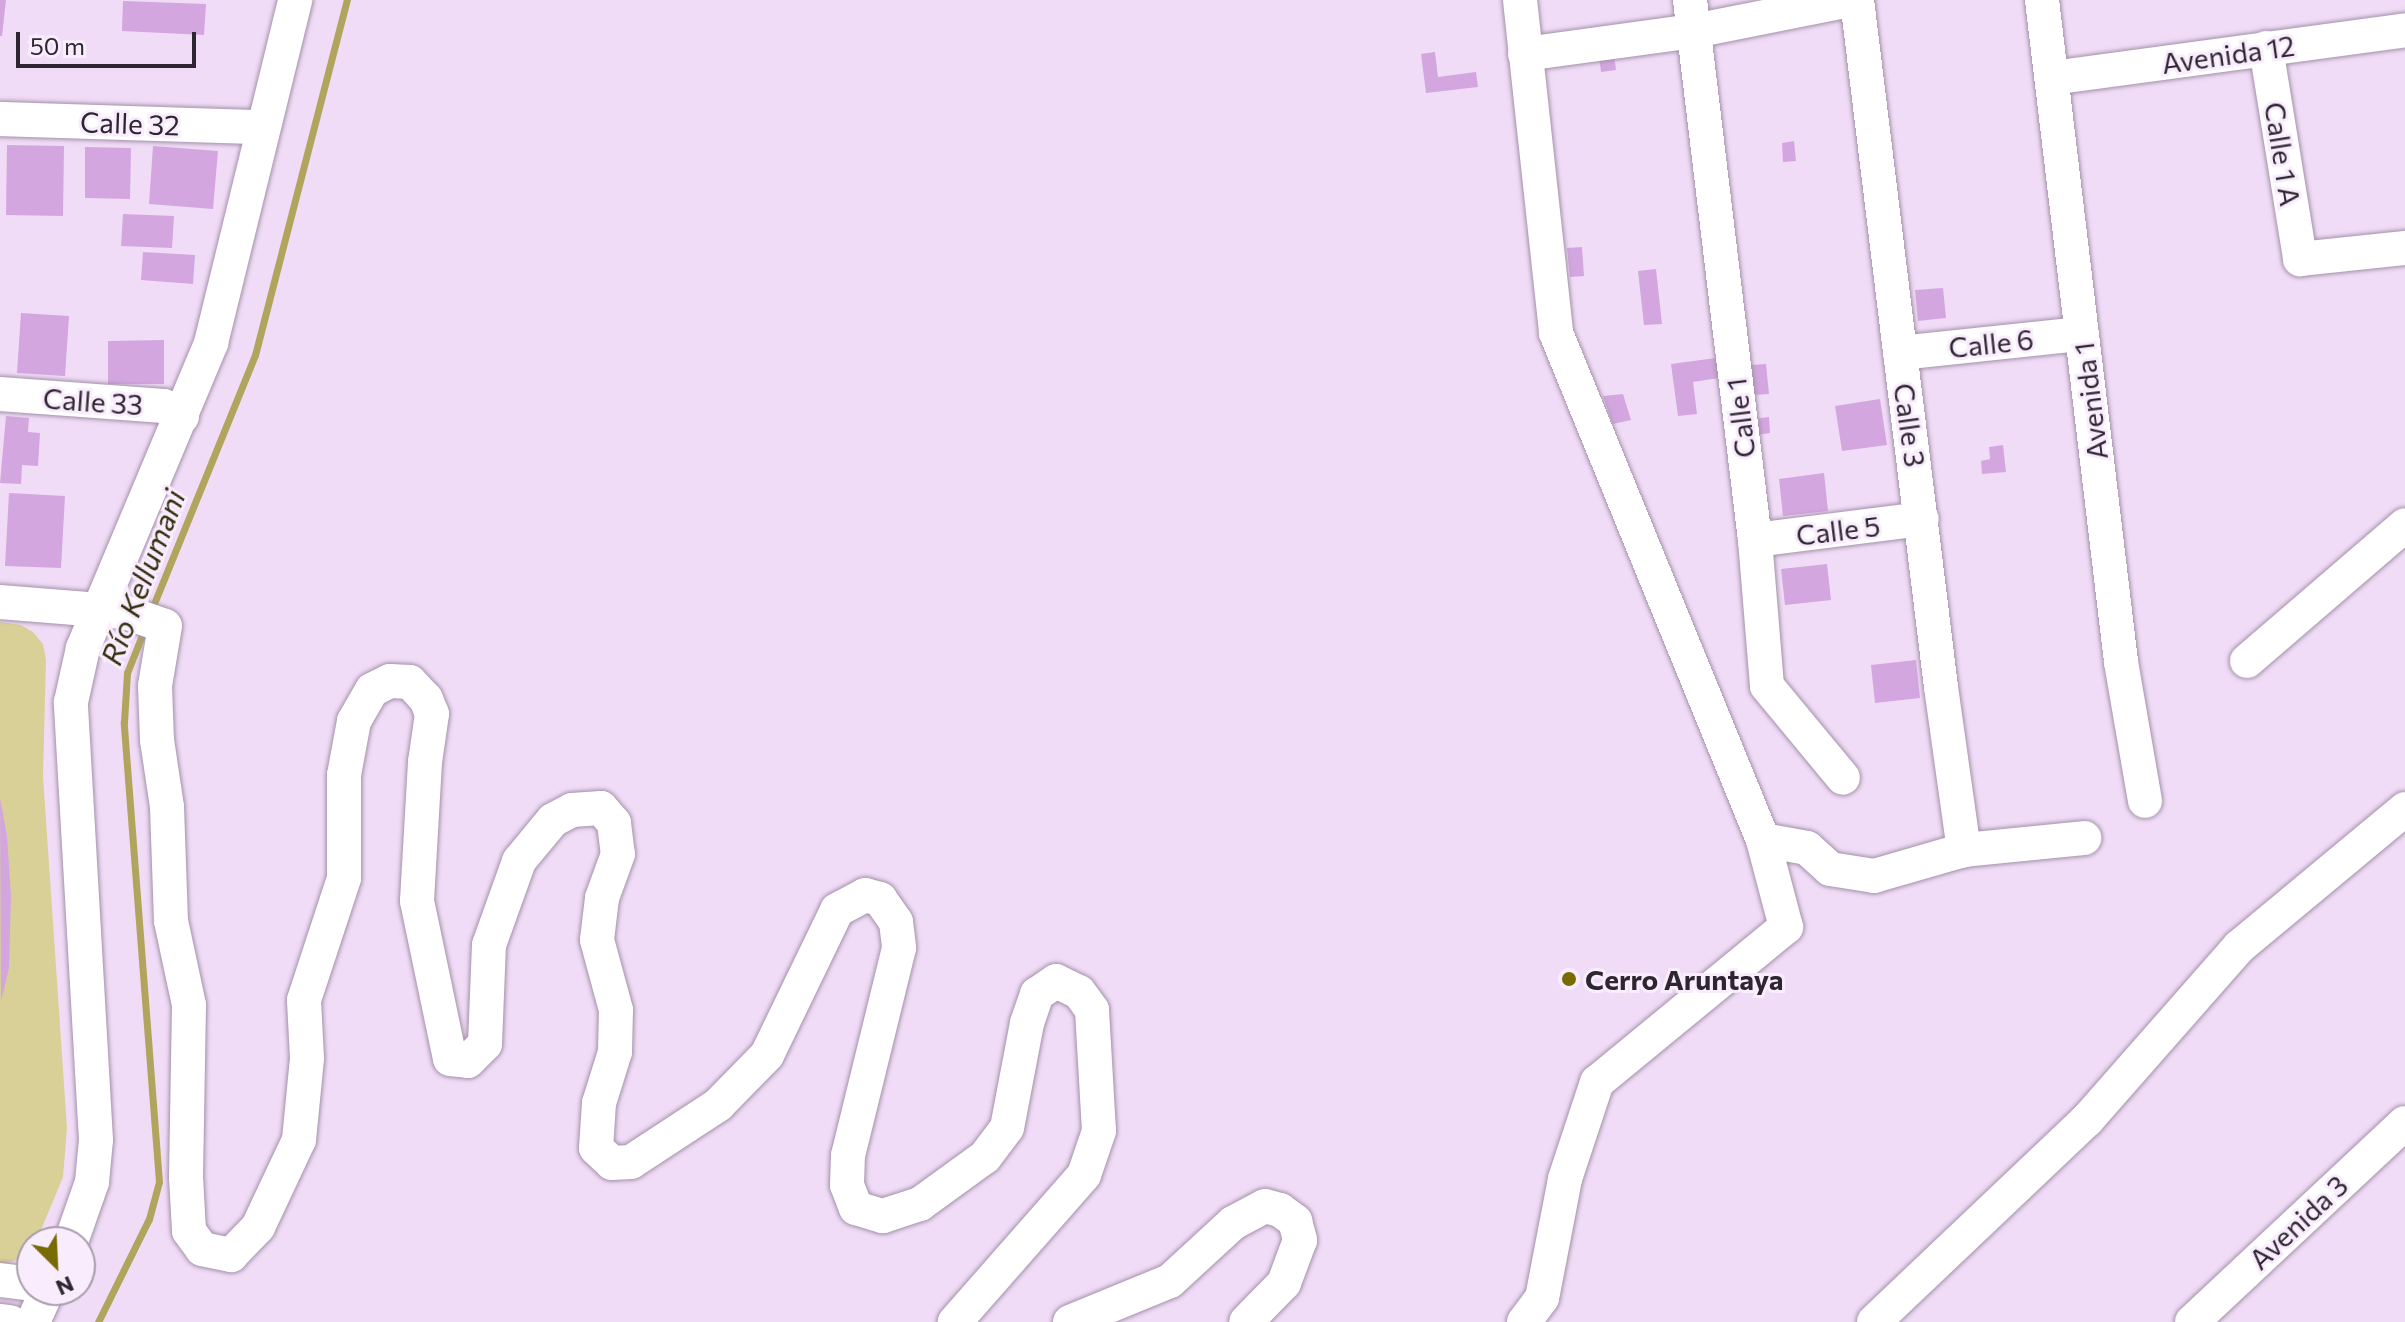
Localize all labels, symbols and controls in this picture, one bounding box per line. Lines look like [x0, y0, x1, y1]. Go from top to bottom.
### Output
scale bar [20, 16, 200, 66]
street label: Avenida 12 [2159, 28, 2297, 80]
text: 50 m [30, 31, 85, 60]
street label: Calle 1 A [2258, 100, 2308, 208]
street label: Calle 32 [80, 104, 180, 142]
street label: Calle 6 [1947, 322, 2035, 364]
street label: Avenida 1 [2066, 340, 2114, 462]
street label: Calle 1 [1718, 376, 1762, 460]
street label: Calle 33 [42, 381, 144, 421]
street label: Calle 3 [1888, 381, 1932, 469]
water label: Río Kellumani [92, 484, 192, 670]
street label: Calle 5 [1794, 508, 1882, 552]
place label: Cerro Aruntaya [1585, 962, 1784, 996]
marker: Cerro Aruntaya [1560, 970, 1578, 988]
street label: Avenida 3 [2242, 1168, 2354, 1276]
north arrow [16, 1226, 96, 1306]
text: N [52, 1271, 78, 1302]

